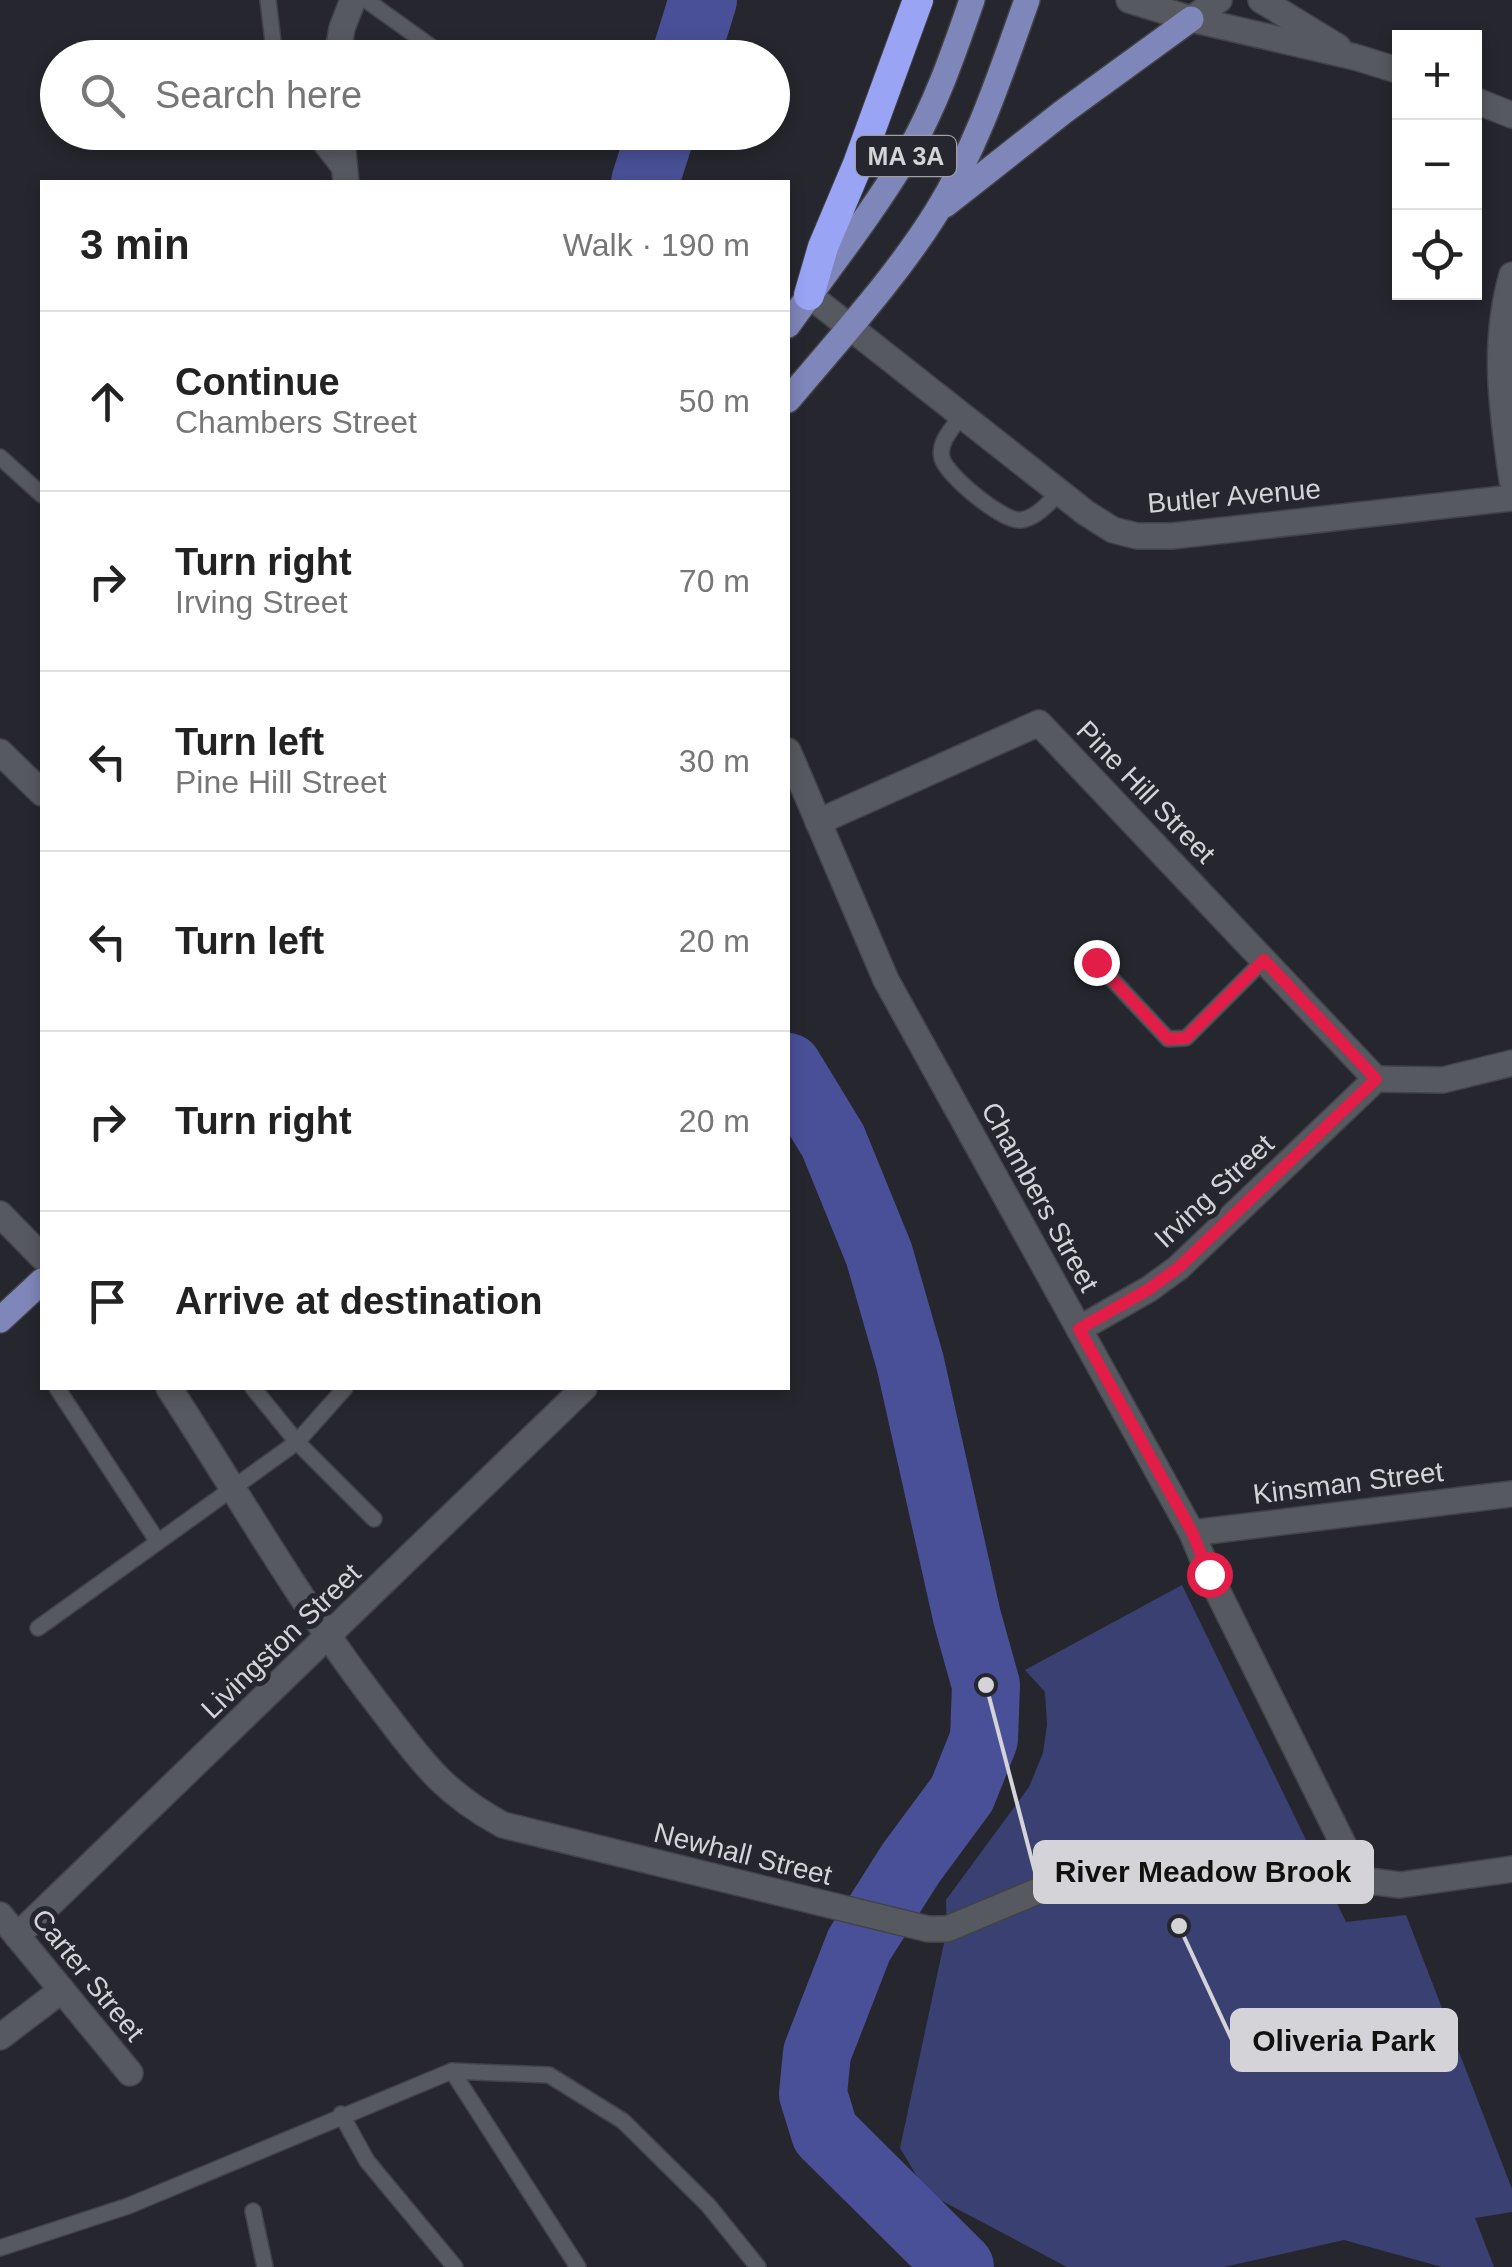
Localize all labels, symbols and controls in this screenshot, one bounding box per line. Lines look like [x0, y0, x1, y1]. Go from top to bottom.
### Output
map controls [1392, 30, 1482, 300]
button: + [1392, 30, 1482, 120]
search box [40, 40, 790, 150]
icon: search [75, 68, 130, 123]
text: Search here [155, 74, 362, 116]
button: − [1392, 120, 1482, 210]
road number: MA 3A [856, 136, 956, 176]
button: locate [1392, 210, 1482, 300]
text: 3 min [80, 221, 190, 268]
text: Walk · 190 m [563, 227, 750, 263]
text: Continue [175, 361, 340, 403]
icon: ahead [80, 374, 135, 429]
text: 50 m [679, 383, 750, 419]
text: Chambers Street [175, 404, 417, 440]
street label: Butler Avenue [1146, 473, 1322, 519]
text: Turn right [175, 541, 352, 583]
icon: right [80, 554, 135, 609]
text: 70 m [679, 563, 750, 599]
text: Irving Street [175, 584, 348, 620]
street label: Pine Hill Street [1071, 715, 1222, 870]
text: Turn left [175, 721, 324, 763]
icon: left [80, 734, 135, 789]
text: 30 m [679, 743, 750, 779]
text: Pine Hill Street [175, 764, 387, 800]
icon: left [80, 914, 135, 969]
text: Turn left [175, 920, 324, 962]
text: 20 m [679, 923, 750, 959]
route end [1074, 940, 1120, 986]
icon: right [80, 1094, 135, 1149]
street label: Chambers Street [975, 1097, 1105, 1297]
text: Turn right [175, 1100, 352, 1142]
text: 20 m [679, 1103, 750, 1139]
street label: Irving Street [1148, 1128, 1280, 1254]
icon: arrive [80, 1274, 135, 1329]
text: Arrive at destination [175, 1280, 542, 1322]
street label: Kinsman Street [1251, 1456, 1445, 1510]
route start [1187, 1552, 1233, 1598]
street label: Livingston Street [195, 1557, 367, 1725]
street label: Newhall Street [651, 1817, 835, 1891]
callout: River Meadow Brook [1035, 1842, 1372, 1902]
text: River Meadow Brook [1055, 1855, 1352, 1888]
street label: Carter Street [26, 1903, 151, 2047]
callout: Oliveria Park [1232, 2010, 1456, 2070]
text: Oliveria Park [1252, 2024, 1436, 2057]

